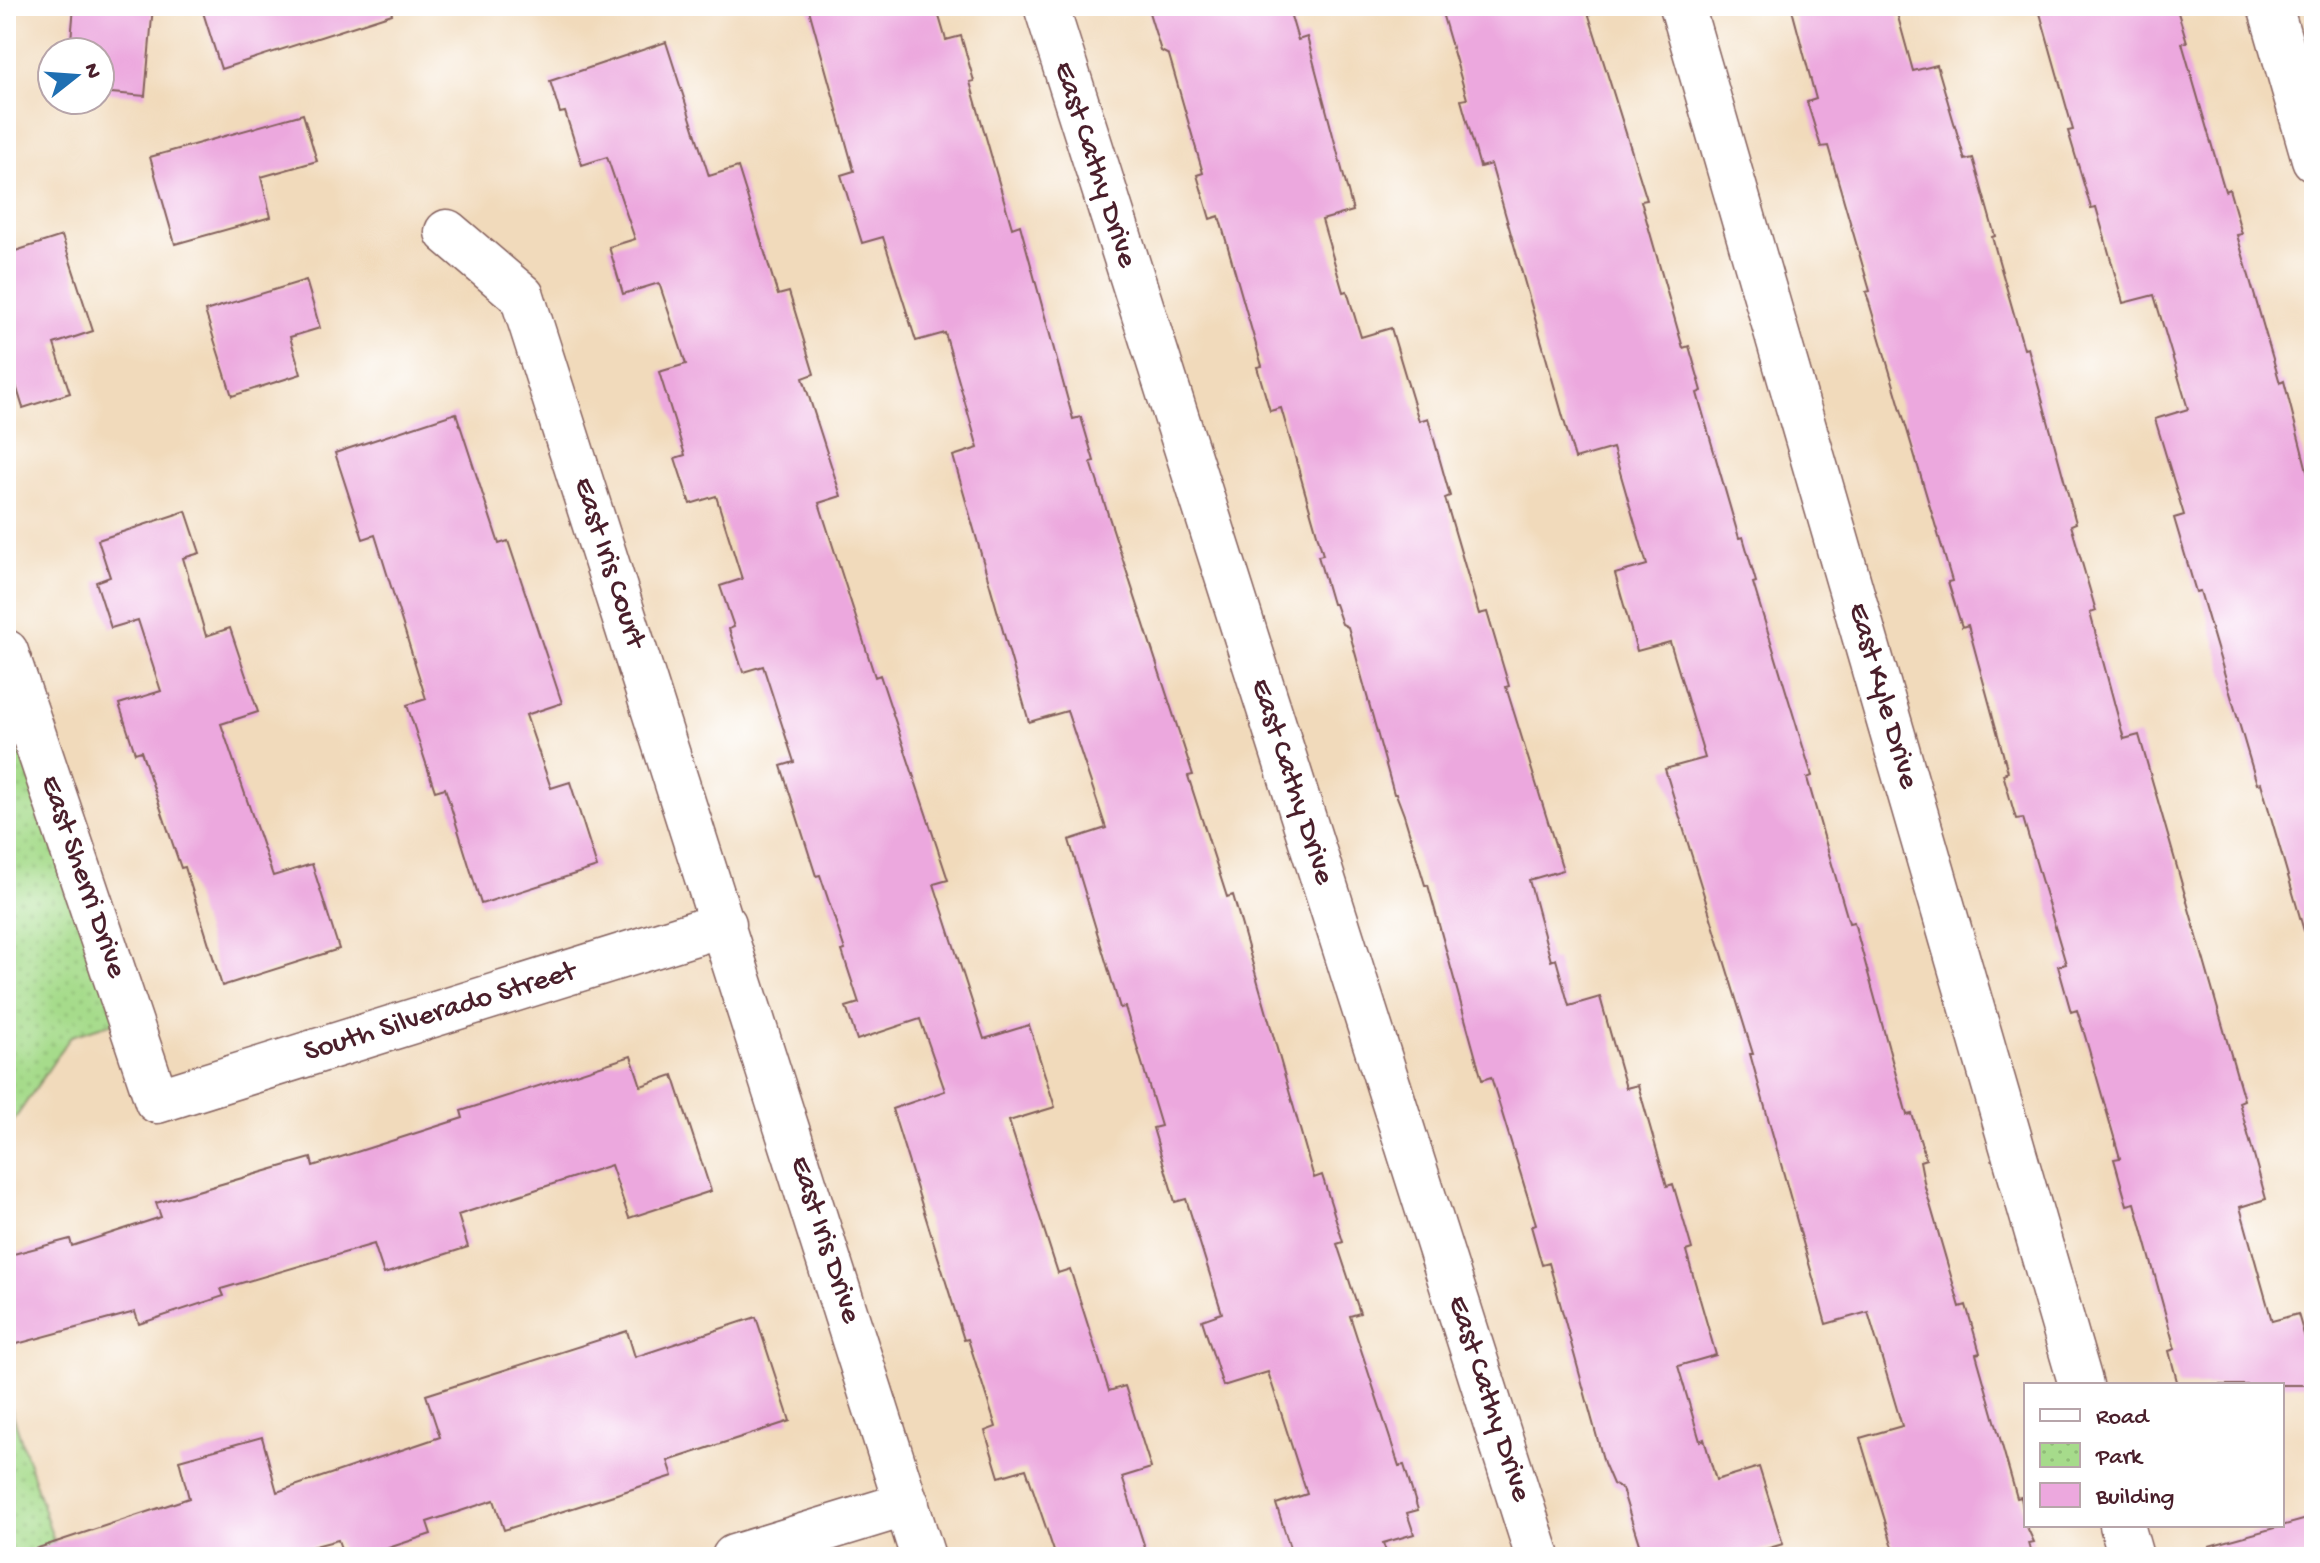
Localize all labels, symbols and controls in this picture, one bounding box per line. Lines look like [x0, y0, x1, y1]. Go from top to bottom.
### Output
north arrow [36, 36, 116, 116]
street label: East Cathy Drive [1044, 58, 1144, 273]
text: N [77, 61, 106, 82]
street label: East Iris Court [564, 473, 653, 655]
street label: East Kyle Drive [1839, 599, 1925, 793]
street label: East Cathy Drive [1241, 675, 1341, 890]
street label: East Sherri Drive [31, 771, 133, 983]
street label: South Silverado Street [300, 954, 583, 1071]
street label: East Iris Drive [781, 1152, 868, 1328]
street label: East Cathy Drive [1438, 1292, 1538, 1507]
legend [2024, 1383, 2284, 1527]
text: Road [2096, 1404, 2150, 1433]
text: Park [2095, 1444, 2144, 1473]
text: Building [2095, 1484, 2174, 1513]

